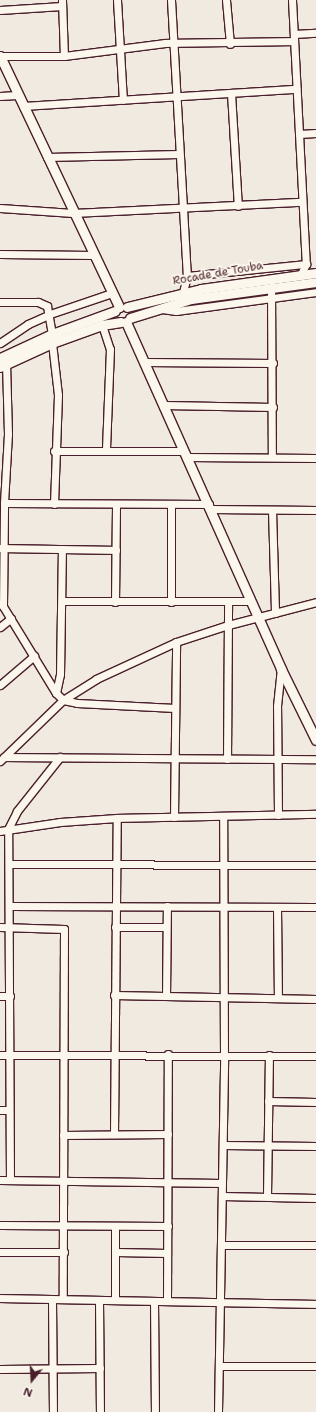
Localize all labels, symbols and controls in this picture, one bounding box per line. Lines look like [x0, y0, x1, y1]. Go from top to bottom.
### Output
street label: Rocade de Touba [172, 260, 264, 288]
north arrow [12, 1360, 52, 1400]
text: N [22, 1383, 35, 1400]

